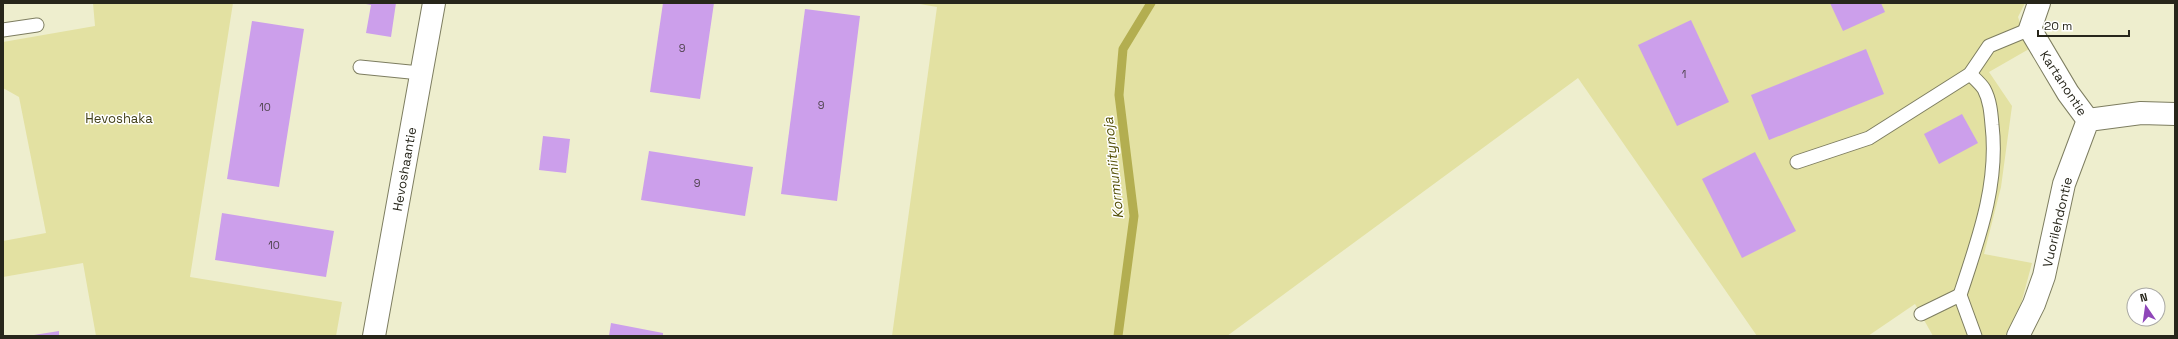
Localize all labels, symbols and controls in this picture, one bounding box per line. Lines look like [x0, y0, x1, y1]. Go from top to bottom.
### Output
scale bar [2038, 12, 2129, 38]
text: 20 m [2044, 18, 2072, 34]
house number: 9 [679, 41, 686, 55]
street label: Kartanontie [2036, 47, 2091, 119]
house number: 1 [1682, 67, 1686, 81]
house number: 9 [818, 98, 825, 112]
house number: 10 [259, 100, 271, 114]
park label: Hevoshaka [85, 110, 153, 127]
water label: Kormuniitynoja [1099, 115, 1127, 220]
street label: Hevoshaantie [389, 126, 420, 212]
street label: Vuorilehdontie [2039, 175, 2076, 269]
house number: 9 [694, 176, 701, 190]
house number: 10 [268, 238, 280, 252]
north arrow [2126, 287, 2166, 327]
text: N [2139, 290, 2149, 305]

